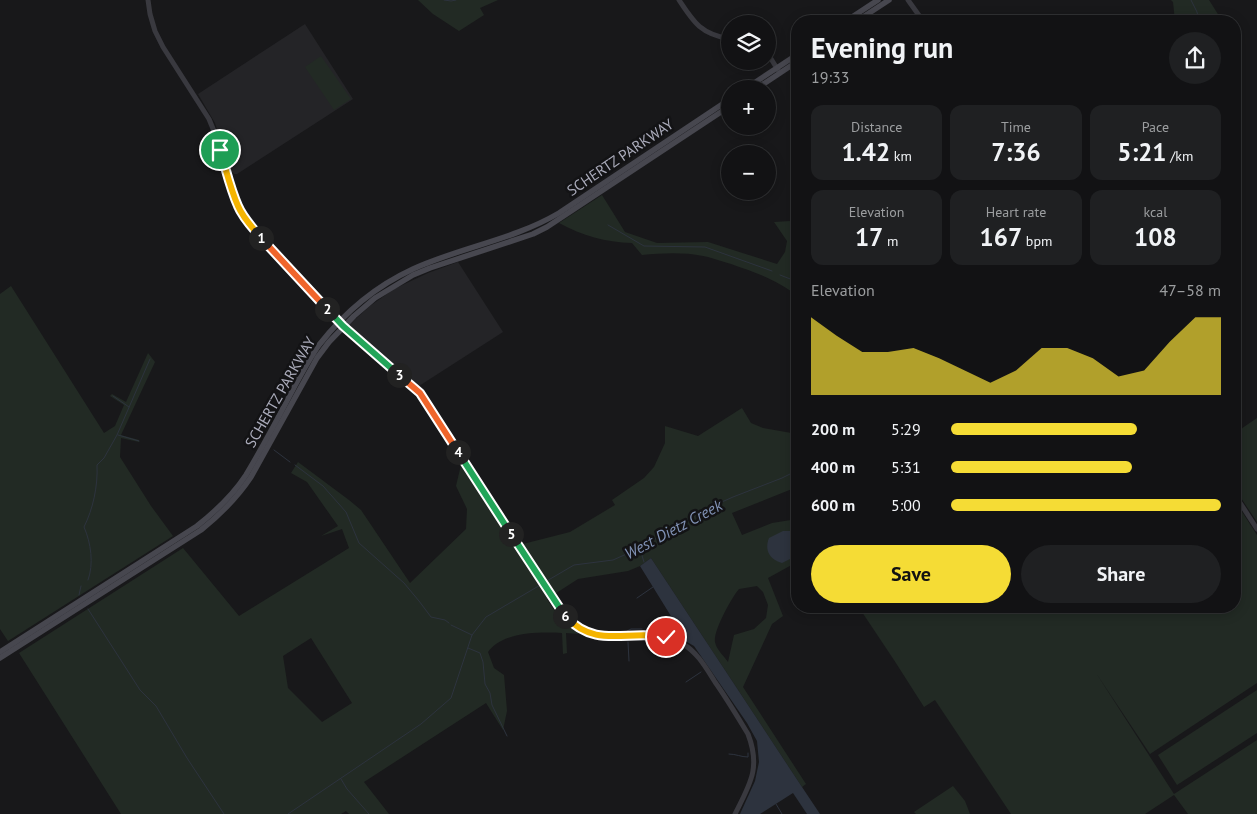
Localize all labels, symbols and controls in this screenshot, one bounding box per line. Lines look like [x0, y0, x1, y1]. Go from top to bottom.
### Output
map controls [721, 15, 776, 200]
button: layers [721, 15, 776, 70]
text: Evening run [811, 29, 953, 66]
button: share [1169, 32, 1221, 84]
text: 19:33 [811, 67, 849, 87]
button: + [721, 80, 776, 135]
street label: SCHERTZ PARKWAY [563, 114, 677, 200]
text: Distance [851, 118, 902, 136]
text: Time [1001, 118, 1031, 136]
text: Pace [1142, 118, 1169, 136]
pin [199, 129, 241, 171]
icon: arrive [206, 136, 234, 164]
text: 1.42 [841, 136, 890, 168]
text: 7:36 [991, 136, 1041, 168]
text: 5:21 [1117, 136, 1167, 168]
button: − [721, 145, 776, 200]
text: km [890, 147, 912, 165]
text: /km [1167, 147, 1193, 165]
text: Elevation [849, 203, 905, 221]
text: Heart rate [986, 203, 1046, 221]
text: kcal [1143, 203, 1167, 221]
text: 17 [855, 221, 883, 253]
text: 167 [980, 221, 1022, 253]
text: 108 [1134, 221, 1177, 253]
pin: 1 [248, 226, 274, 250]
text: 1 [258, 229, 265, 247]
text: m [883, 232, 898, 250]
text: bpm [1022, 232, 1052, 250]
text: Elevation [811, 280, 875, 300]
text: 47–58 m [1159, 280, 1221, 300]
pin: 2 [314, 296, 340, 322]
text: 2 [324, 300, 331, 318]
street label: SCHERTZ PARKWAY [241, 333, 320, 451]
pin: 3 [386, 362, 412, 388]
text: 3 [396, 366, 403, 384]
text: 200 m [811, 419, 855, 439]
text: 5:29 [891, 419, 921, 439]
pin: 4 [446, 440, 470, 464]
text: 4 [455, 443, 462, 461]
text: 400 m [811, 457, 855, 477]
text: 5:31 [891, 457, 921, 477]
water label: West Dietz Creek [621, 494, 726, 563]
text: 600 m [811, 495, 855, 515]
text: 5:00 [891, 495, 921, 515]
pin: 5 [498, 522, 524, 546]
text: 5 [508, 525, 515, 543]
button: Save [811, 545, 1011, 603]
button: Share [1021, 545, 1221, 603]
pin: 6 [552, 604, 578, 628]
text: 6 [562, 607, 569, 625]
pin [645, 616, 687, 658]
icon: check [652, 623, 680, 651]

